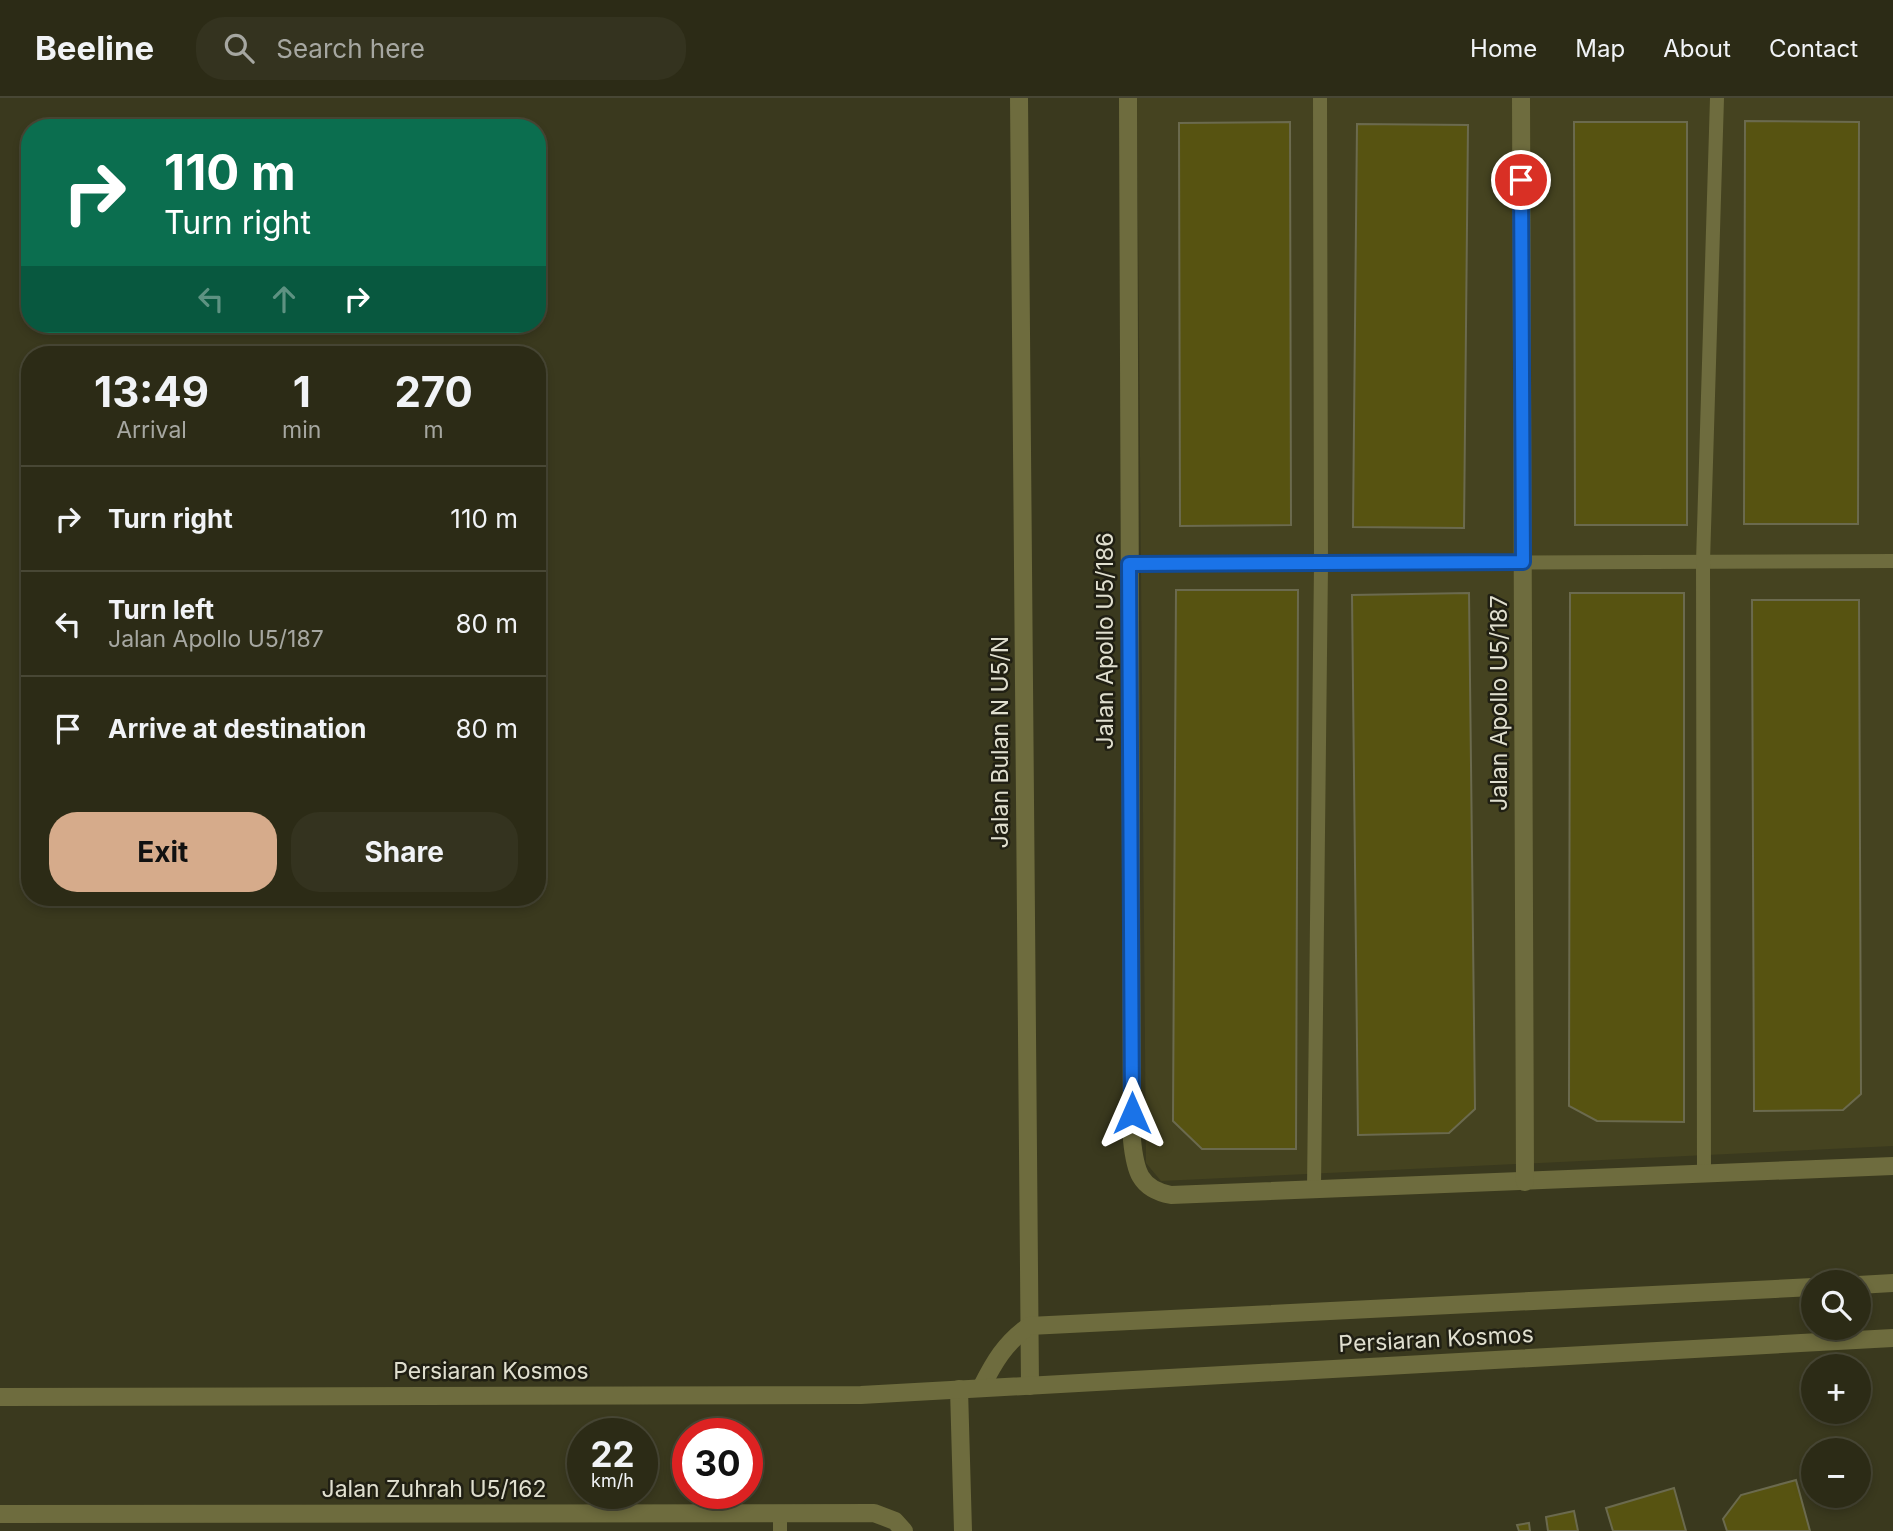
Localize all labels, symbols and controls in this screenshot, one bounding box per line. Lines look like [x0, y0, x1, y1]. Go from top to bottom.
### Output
search box [196, 17, 686, 80]
text: Beeline [35, 28, 154, 68]
icon: search [220, 29, 258, 67]
text: Search here [276, 33, 425, 64]
text: Home [1470, 34, 1537, 63]
text: Map [1575, 34, 1625, 63]
text: About [1663, 34, 1731, 63]
text: Contact [1769, 34, 1858, 63]
text: 110 m [164, 143, 296, 202]
icon: right [49, 147, 140, 238]
pin [1491, 150, 1551, 210]
icon: arrive [1502, 161, 1540, 199]
text: Turn right [164, 203, 311, 242]
icon: left [192, 280, 230, 318]
icon: ahead [265, 280, 303, 318]
icon: right [338, 280, 376, 318]
text: 13:49 [94, 366, 209, 417]
text: 1 [293, 366, 311, 417]
text: 270 [394, 366, 473, 417]
text: Arrival [116, 416, 187, 444]
text: min [282, 416, 321, 444]
text: m [424, 416, 444, 444]
icon: right [49, 500, 87, 538]
text: Turn right [108, 503, 233, 534]
text: 110 m [450, 503, 518, 534]
street label: Jalan Apollo U5/186 [1091, 533, 1119, 749]
text: Turn left [108, 594, 214, 625]
street label: Jalan Apollo U5/187 [1485, 595, 1513, 811]
icon: left [49, 605, 87, 643]
text: 80 m [455, 608, 518, 639]
text: Jalan Apollo U5/187 [108, 625, 324, 653]
street label: Jalan Bulan N U5/N [986, 636, 1014, 848]
icon: arrive [49, 710, 87, 748]
text: Arrive at destination [108, 713, 367, 744]
text: 80 m [455, 713, 518, 744]
button: Exit [49, 812, 277, 892]
button: Share [291, 812, 518, 892]
position arrow [1095, 1076, 1169, 1150]
map controls [1801, 1270, 1871, 1508]
button: search [1801, 1270, 1871, 1340]
street label: Persiaran Kosmos [1338, 1320, 1534, 1358]
button: + [1801, 1354, 1871, 1424]
street label: Persiaran Kosmos [393, 1357, 589, 1385]
speed limit sign: 30 [672, 1418, 763, 1509]
text: 22 [590, 1433, 635, 1475]
button: − [1801, 1438, 1871, 1508]
text: km/h [591, 1470, 634, 1491]
street label: Jalan Zuhrah U5/162 [322, 1475, 546, 1503]

